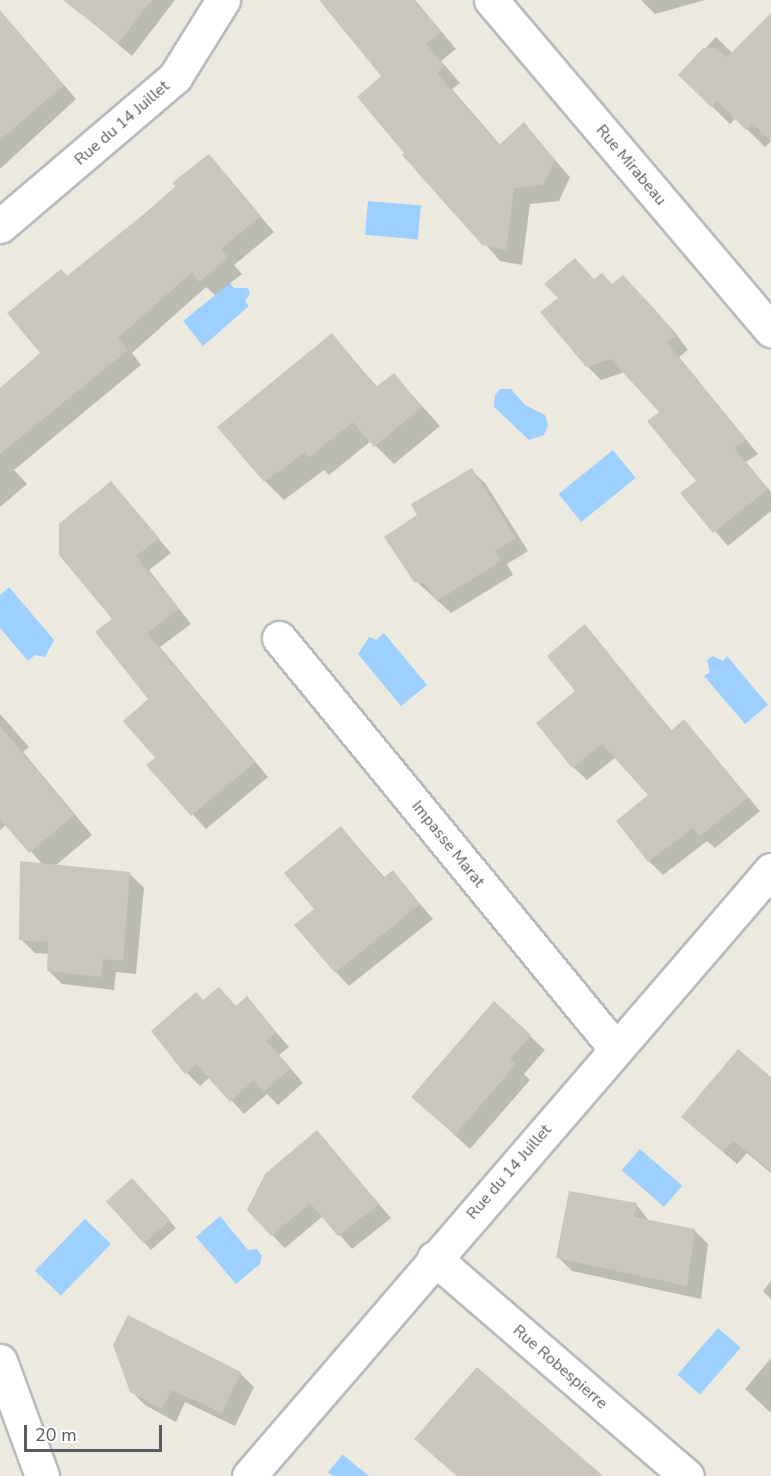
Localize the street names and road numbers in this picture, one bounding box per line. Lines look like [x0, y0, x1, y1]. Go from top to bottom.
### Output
street label: Rue du 14 Juillet [71, 77, 173, 169]
street label: Rue Mirabeau [592, 121, 670, 209]
street label: Impasse Marat [407, 797, 489, 891]
street label: Rue du 14 Juillet [463, 1121, 555, 1223]
street label: Rue Robespierre [509, 1321, 611, 1413]

